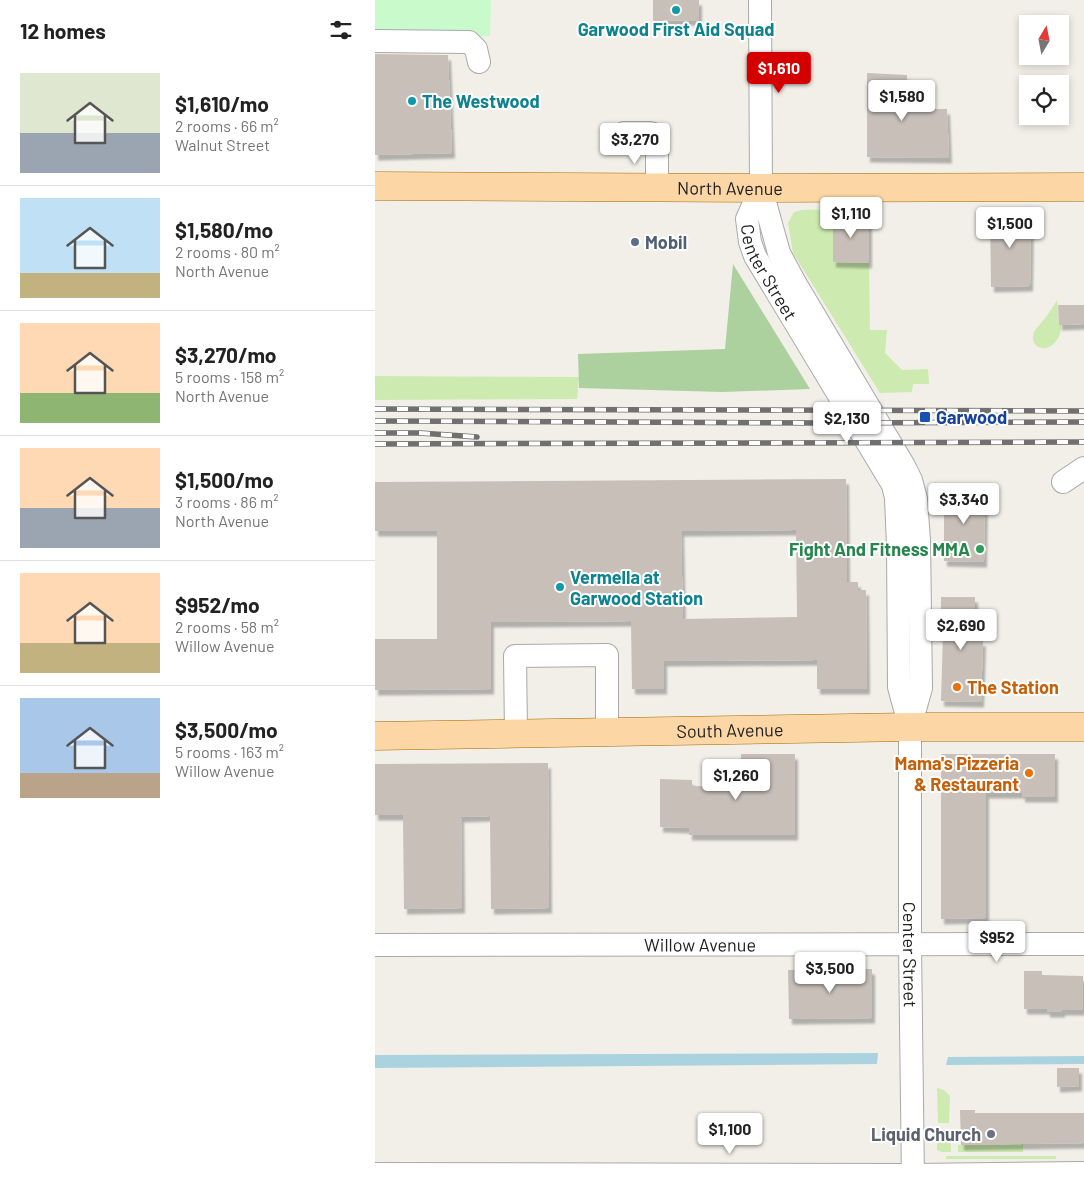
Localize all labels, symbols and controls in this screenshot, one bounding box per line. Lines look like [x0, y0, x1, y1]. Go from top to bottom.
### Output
marker: Garwood First Aid Squad [670, 4, 682, 16]
north arrow [1019, 15, 1069, 65]
map controls [1019, 15, 1069, 125]
icon: filters [327, 16, 355, 44]
text: 12 homes [20, 18, 106, 43]
place label: Garwood First Aid Squad [578, 18, 774, 40]
pin: $1,610 [738, 52, 820, 94]
text: $1,610 [758, 58, 800, 77]
button: locate [1019, 75, 1069, 125]
pin: $1,580 [861, 80, 943, 122]
text: $1,580 [879, 86, 925, 105]
place label: The Westwood [422, 90, 540, 112]
text: $1,610/mo [175, 91, 269, 116]
icon: home [60, 93, 120, 153]
marker: The Westwood [406, 95, 418, 107]
text: 2 rooms · 66 m² [175, 116, 279, 135]
pin: $3,270 [594, 122, 676, 165]
text: $3,270 [611, 129, 659, 148]
text: Walnut Street [175, 135, 270, 154]
street label: North Avenue [677, 177, 783, 199]
pin: $1,110 [810, 196, 892, 239]
text: $1,110 [831, 203, 871, 222]
pin: $1,500 [969, 206, 1051, 249]
text: $1,500 [987, 213, 1033, 232]
text: $1,580/mo [175, 217, 273, 242]
icon: home [60, 218, 120, 278]
street label: Center Street [737, 223, 802, 324]
place label: Mobil [645, 231, 687, 253]
marker: Mobil [629, 236, 641, 248]
text: 2 rooms · 80 m² [175, 242, 280, 261]
text: North Avenue [175, 261, 269, 280]
text: $3,270/mo [175, 342, 277, 367]
icon: home [60, 343, 120, 403]
text: 5 rooms · 158 m² [175, 367, 284, 386]
text: North Avenue [175, 386, 269, 405]
pin: $2,130 [806, 402, 888, 444]
place label: Garwood [936, 406, 1007, 428]
text: $2,130 [824, 408, 870, 427]
marker: Garwood [918, 410, 932, 424]
text: $1,500/mo [175, 467, 274, 492]
icon: home [60, 468, 120, 528]
pin: $3,340 [923, 482, 1005, 525]
text: $3,340 [939, 489, 989, 508]
text: 3 rooms · 86 m² [175, 492, 279, 511]
text: North Avenue [175, 511, 269, 530]
place label: Fight And Fitness MMA [789, 538, 970, 560]
marker: Fight And Fitness MMA [974, 543, 986, 555]
place label: Vermella at Garwood Station [570, 566, 703, 609]
marker: Vermella at Garwood Station [554, 581, 566, 593]
text: $952/mo [175, 592, 260, 617]
icon: home [60, 593, 120, 653]
pin: $2,690 [920, 608, 1002, 651]
text: $2,690 [937, 615, 985, 634]
text: 2 rooms · 58 m² [175, 617, 279, 636]
text: Willow Avenue [175, 636, 274, 655]
place label: The Station [967, 676, 1059, 698]
marker: The Station [951, 681, 963, 693]
text: $3,500/mo [175, 717, 278, 742]
icon: home [60, 718, 120, 778]
street label: South Avenue [676, 718, 784, 742]
text: 5 rooms · 163 m² [175, 742, 284, 761]
place label: Mama's Pizzeria & Restaurant [895, 752, 1019, 795]
pin: $1,260 [695, 758, 777, 801]
text: Willow Avenue [175, 761, 274, 780]
text: $1,260 [713, 765, 759, 784]
marker: Mama's Pizzeria & Restaurant [1023, 767, 1035, 779]
street label: Center Street [899, 902, 922, 1007]
pin: $952 [967, 920, 1027, 963]
text: $952 [979, 927, 1015, 946]
street label: Willow Avenue [644, 933, 756, 956]
pin: $3,500 [789, 952, 871, 994]
text: $3,500 [806, 958, 854, 977]
pin: $1,100 [689, 1112, 771, 1155]
text: $1,100 [709, 1119, 751, 1138]
place label: Liquid Church [871, 1123, 981, 1145]
marker: Liquid Church [985, 1128, 997, 1140]

